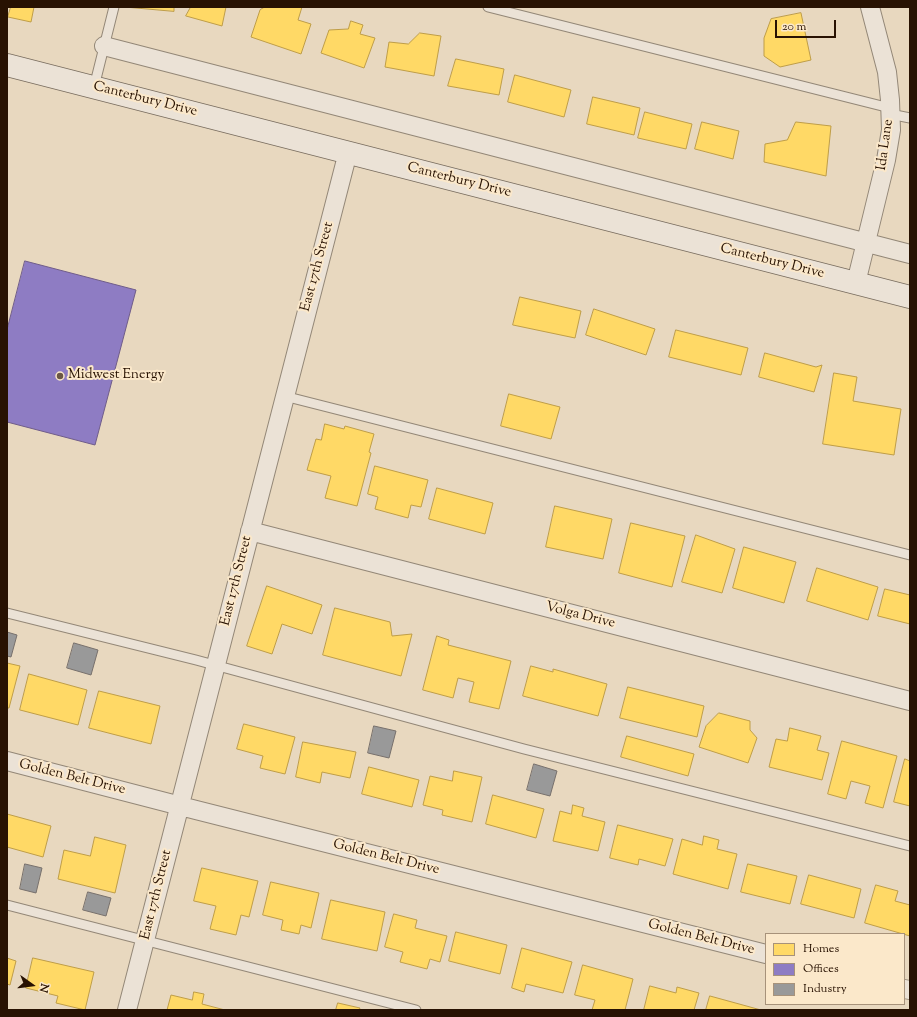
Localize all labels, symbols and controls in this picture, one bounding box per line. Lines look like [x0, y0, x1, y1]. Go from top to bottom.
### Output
scale bar [777, 12, 838, 38]
text: 20 m [782, 18, 806, 36]
street label: Canterbury Drive [91, 79, 199, 121]
street label: Ida Lane [874, 118, 898, 172]
street label: Canterbury Drive [405, 160, 513, 202]
street label: East 17th Street [298, 220, 338, 314]
street label: Canterbury Drive [718, 241, 826, 283]
place label: Midwest Energy [68, 368, 165, 384]
marker: Midwest Energy [55, 371, 65, 381]
street label: East 17th Street [218, 534, 256, 628]
street label: Volga Drive [543, 599, 617, 633]
street label: Golden Belt Drive [17, 757, 127, 799]
street label: Golden Belt Drive [331, 837, 441, 879]
street label: East 17th Street [138, 848, 176, 942]
street label: Golden Belt Drive [646, 917, 756, 959]
legend [765, 933, 905, 1005]
text: Homes [803, 940, 839, 958]
text: Offices [803, 960, 839, 978]
north arrow [12, 965, 52, 1005]
text: Industry [803, 980, 847, 998]
text: N [35, 982, 52, 994]

